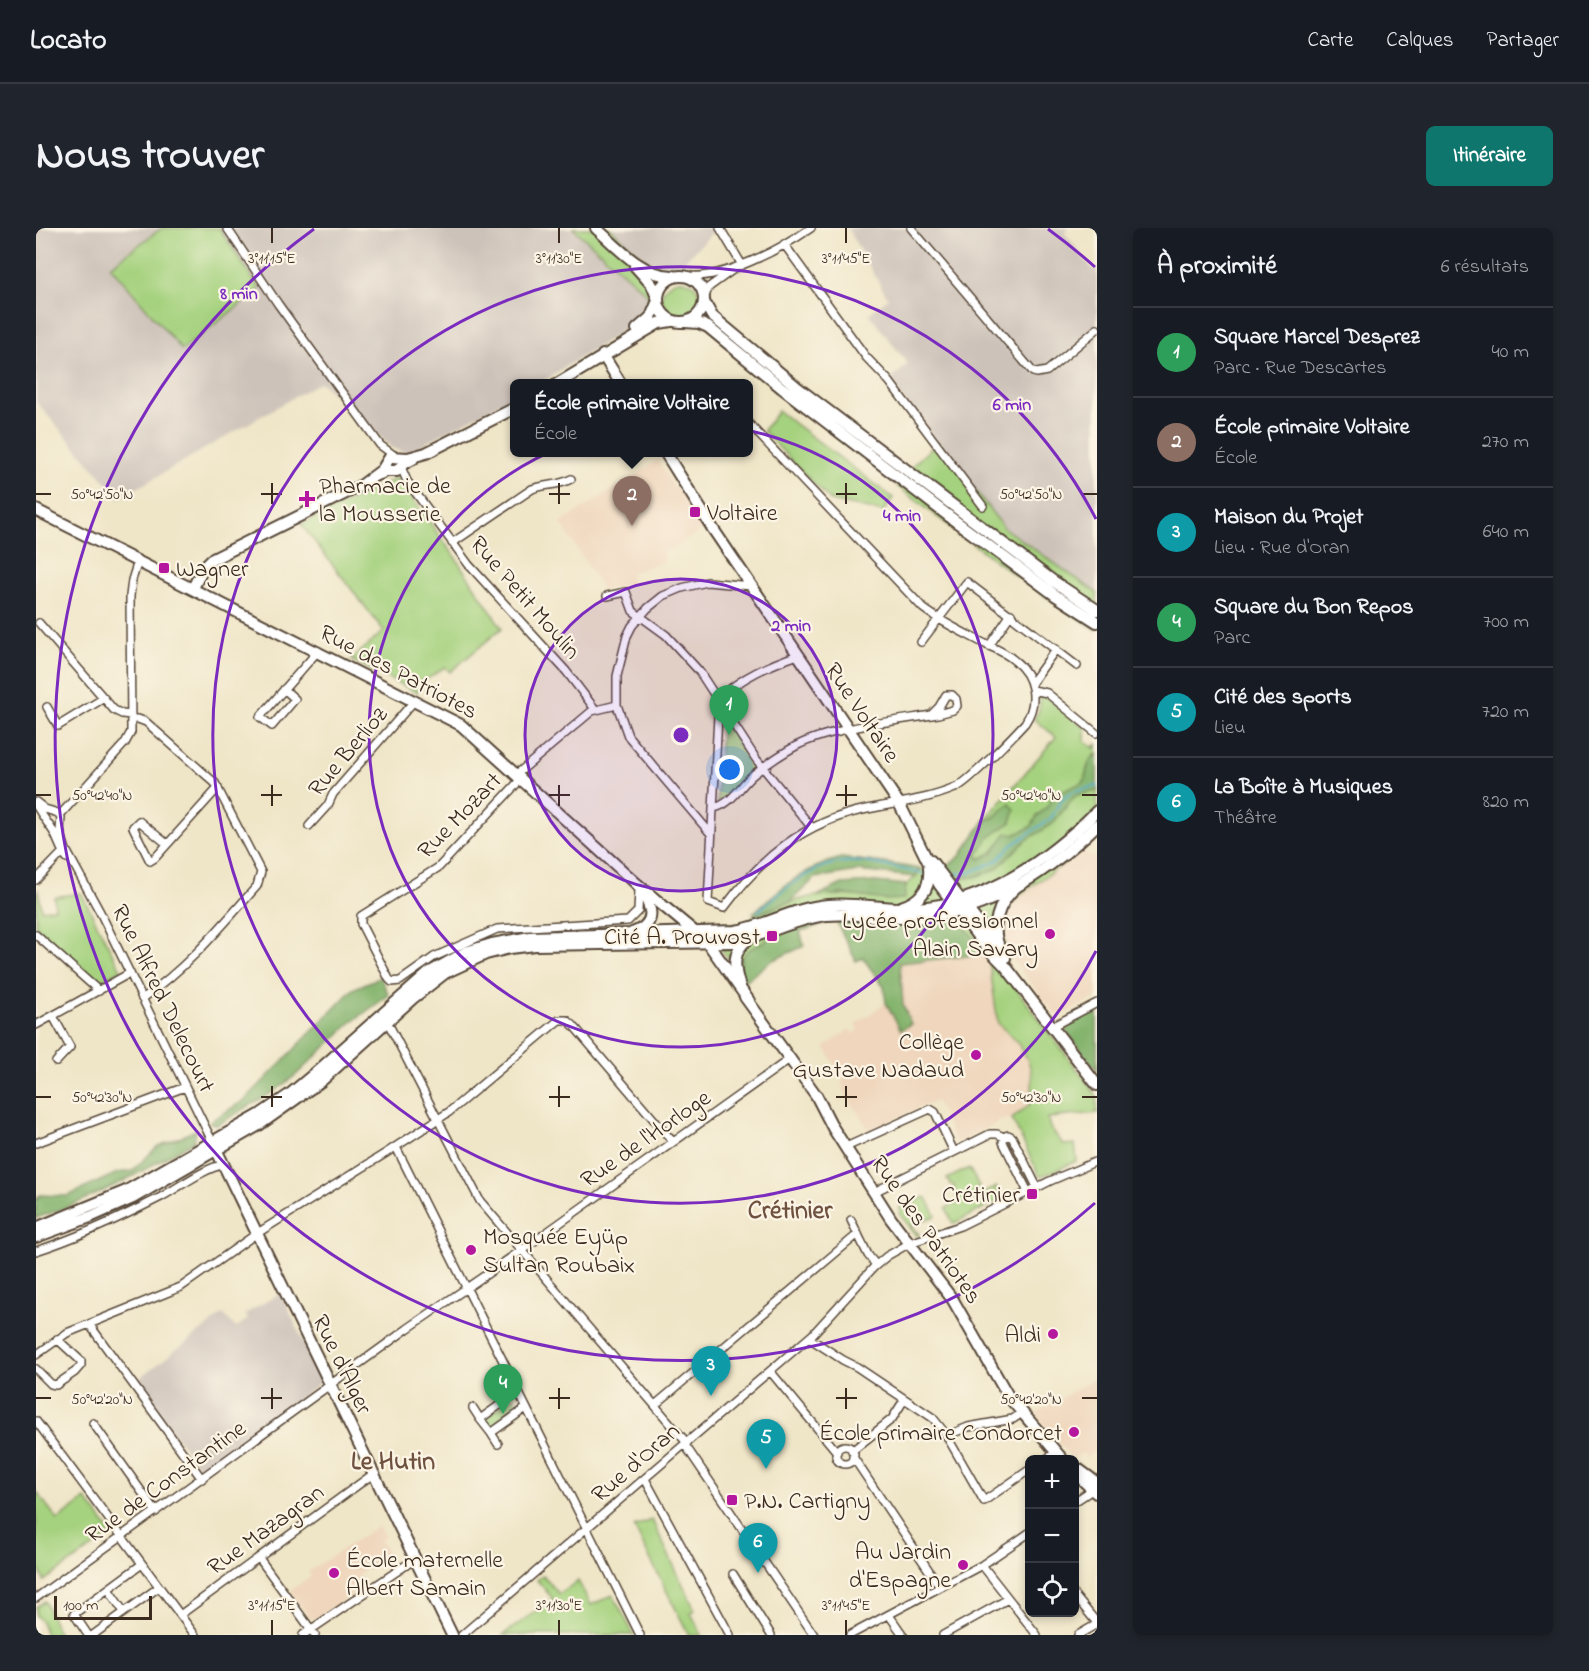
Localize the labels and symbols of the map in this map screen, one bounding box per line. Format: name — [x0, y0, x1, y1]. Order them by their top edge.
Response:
text: 3°11'15"E — [248, 248, 296, 270]
text: 3°11'30"E — [536, 248, 582, 270]
text: 3°11'45"E — [822, 248, 870, 270]
text: 8 min — [219, 282, 258, 308]
text: 6 min — [993, 393, 1031, 419]
place label: Pharmacie de la Mousserie — [319, 470, 451, 533]
pin: 2 — [612, 476, 652, 526]
text: 50°42'50"N — [71, 484, 134, 506]
text: 50°42'50"N — [1000, 484, 1063, 506]
marker: Pharmacie de la Mousserie — [300, 492, 314, 506]
place label: Voltaire — [706, 497, 778, 532]
text: 4 min — [883, 504, 921, 530]
marker: Voltaire — [688, 505, 702, 519]
street label: Rue Petit Moulin — [460, 529, 588, 668]
place label: Wagner — [176, 553, 249, 588]
marker: Wagner — [157, 561, 171, 575]
text: 2 min — [770, 614, 811, 640]
street label: Rue des Patriotes — [312, 617, 483, 730]
street label: Rue Voltaire — [814, 656, 908, 771]
pin: 1 — [710, 686, 748, 735]
street label: Rue Berlioz — [301, 699, 398, 806]
centre of rings — [671, 725, 691, 745]
your location — [715, 755, 744, 784]
street label: Rue Mozart — [410, 765, 511, 868]
text: 50°42'40"N — [72, 785, 132, 807]
text: 50°42'40"N — [1001, 785, 1061, 807]
street label: Rue Alfred Delecourt — [101, 899, 223, 1099]
place label: Lycée professionnel Alain Savary — [842, 905, 1038, 969]
place label: Cité A. Prouvost — [604, 921, 760, 956]
marker: Lycée professionnel Alain Savary — [1043, 927, 1057, 941]
marker: Cité A. Prouvost — [765, 929, 779, 943]
place label: Collège Gustave Nadaud — [793, 1026, 965, 1089]
marker: Collège Gustave Nadaud — [969, 1048, 983, 1062]
street label: Rue de l'Horloge — [574, 1082, 719, 1198]
text: 50°42'30"N — [72, 1087, 132, 1109]
text: 50°42'30"N — [1001, 1087, 1061, 1109]
street label: Rue des Patriotes — [860, 1149, 989, 1312]
place label: Crétinier — [942, 1179, 1021, 1214]
marker: Crétinier — [1025, 1187, 1039, 1201]
district label: Crétinier — [748, 1193, 833, 1231]
place label: Mosquée Eyüp Sultan Roubaix — [483, 1221, 635, 1284]
marker: Mosquée Eyüp Sultan Roubaix — [464, 1243, 478, 1257]
street label: Rue d'Alger — [301, 1309, 380, 1422]
place label: Aldi — [1004, 1319, 1041, 1354]
marker: Aldi — [1046, 1327, 1060, 1341]
pin: 3 — [692, 1346, 730, 1396]
pin: 4 — [484, 1364, 522, 1414]
text: 50°42'20"N — [71, 1389, 133, 1411]
text: 50°42'20"N — [1000, 1389, 1062, 1411]
street label: Rue de Constantine — [79, 1412, 254, 1553]
street label: Rue d'Oran — [585, 1415, 689, 1512]
place label: École primaire Condorcet — [819, 1417, 1062, 1452]
pin: 5 — [746, 1420, 786, 1469]
marker: École primaire Condorcet — [1067, 1425, 1081, 1439]
district label: Le Hutin — [351, 1444, 435, 1482]
street label: Rue Mazagran — [201, 1477, 332, 1586]
place label: P.N. Cartigny — [744, 1485, 870, 1521]
marker: P.N. Cartigny — [725, 1493, 739, 1507]
pin: 6 — [738, 1524, 778, 1573]
place label: Au Jardin d'Espagne — [849, 1536, 951, 1599]
place label: École maternelle Albert Samain — [346, 1544, 503, 1607]
marker: Au Jardin d'Espagne — [956, 1558, 970, 1572]
marker: École maternelle Albert Samain — [327, 1566, 341, 1580]
scale bar — [54, 1593, 152, 1620]
text: 3°11'15"E — [248, 1595, 296, 1617]
text: 3°11'30"E — [536, 1595, 582, 1617]
text: 3°11'45"E — [822, 1595, 870, 1617]

